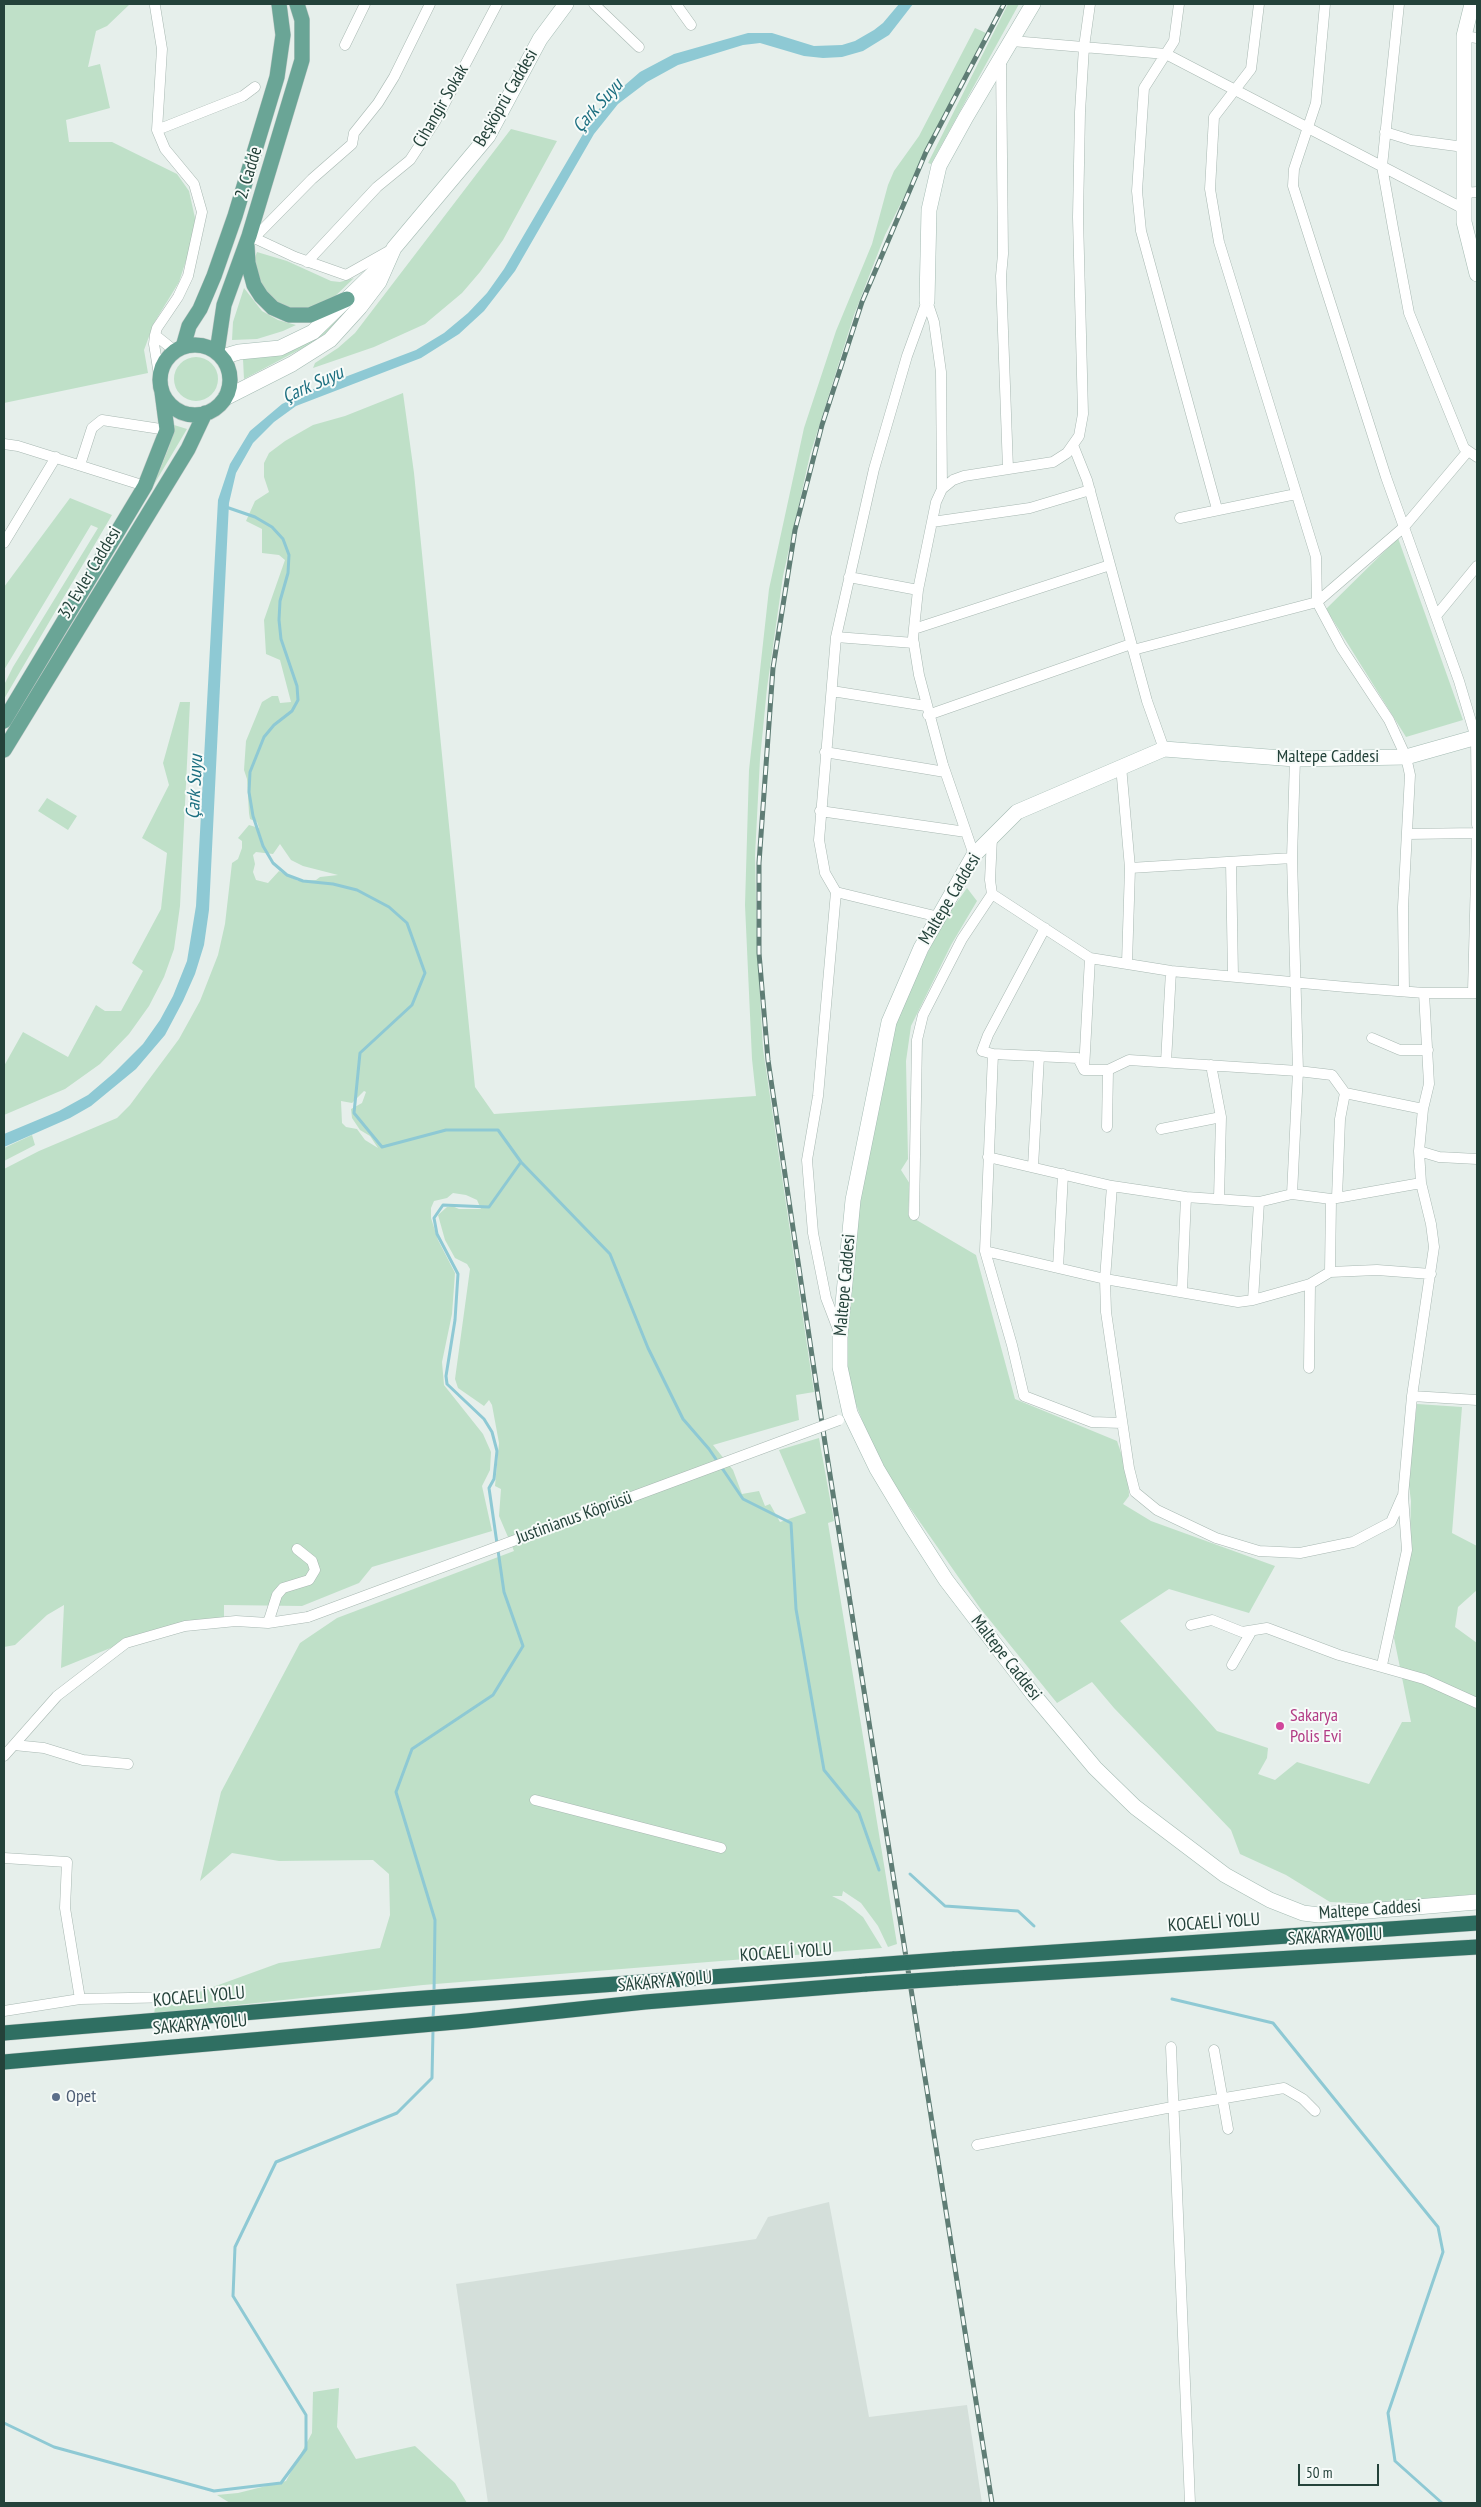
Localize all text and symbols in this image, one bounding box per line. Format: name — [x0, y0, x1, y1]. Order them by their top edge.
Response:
street label: Beşköprü Caddesi — [469, 45, 543, 151]
street label: Cihangir Sokak — [409, 61, 473, 151]
water label: Çark Suyu — [568, 74, 628, 138]
street label: 2. Cadde — [231, 144, 267, 202]
water label: Çark Suyu — [279, 361, 347, 409]
street label: 32 Evler Caddesi — [54, 523, 126, 623]
street label: Maltepe Caddesi — [1277, 746, 1379, 768]
water label: Çark Suyu — [182, 754, 208, 820]
street label: Maltepe Caddesi — [914, 850, 986, 948]
street label: Maltepe Caddesi — [830, 1233, 860, 1337]
street label: Justinianus Köprüsü — [513, 1487, 635, 1549]
street label: Maltepe Caddesi — [966, 1611, 1046, 1705]
place label: Sakarya Polis Evi — [1290, 1705, 1342, 1748]
marker: Sakarya Polis Evi — [1274, 1720, 1286, 1732]
street label: Maltepe Caddesi — [1318, 1896, 1422, 1924]
street label: KOCAELİ YOLU — [1167, 1909, 1261, 1937]
street label: SAKARYA YOLU — [1287, 1924, 1383, 1950]
street label: KOCAELİ YOLU — [739, 1939, 833, 1967]
street label: SAKARYA YOLU — [617, 1967, 713, 1997]
street label: KOCAELİ YOLU — [152, 1982, 246, 2012]
street label: SAKARYA YOLU — [152, 2010, 248, 2040]
place label: Opet — [66, 2086, 96, 2108]
marker: Opet — [50, 2091, 62, 2103]
scale bar — [1301, 2454, 1382, 2486]
text: 50 m — [1306, 2463, 1332, 2482]

